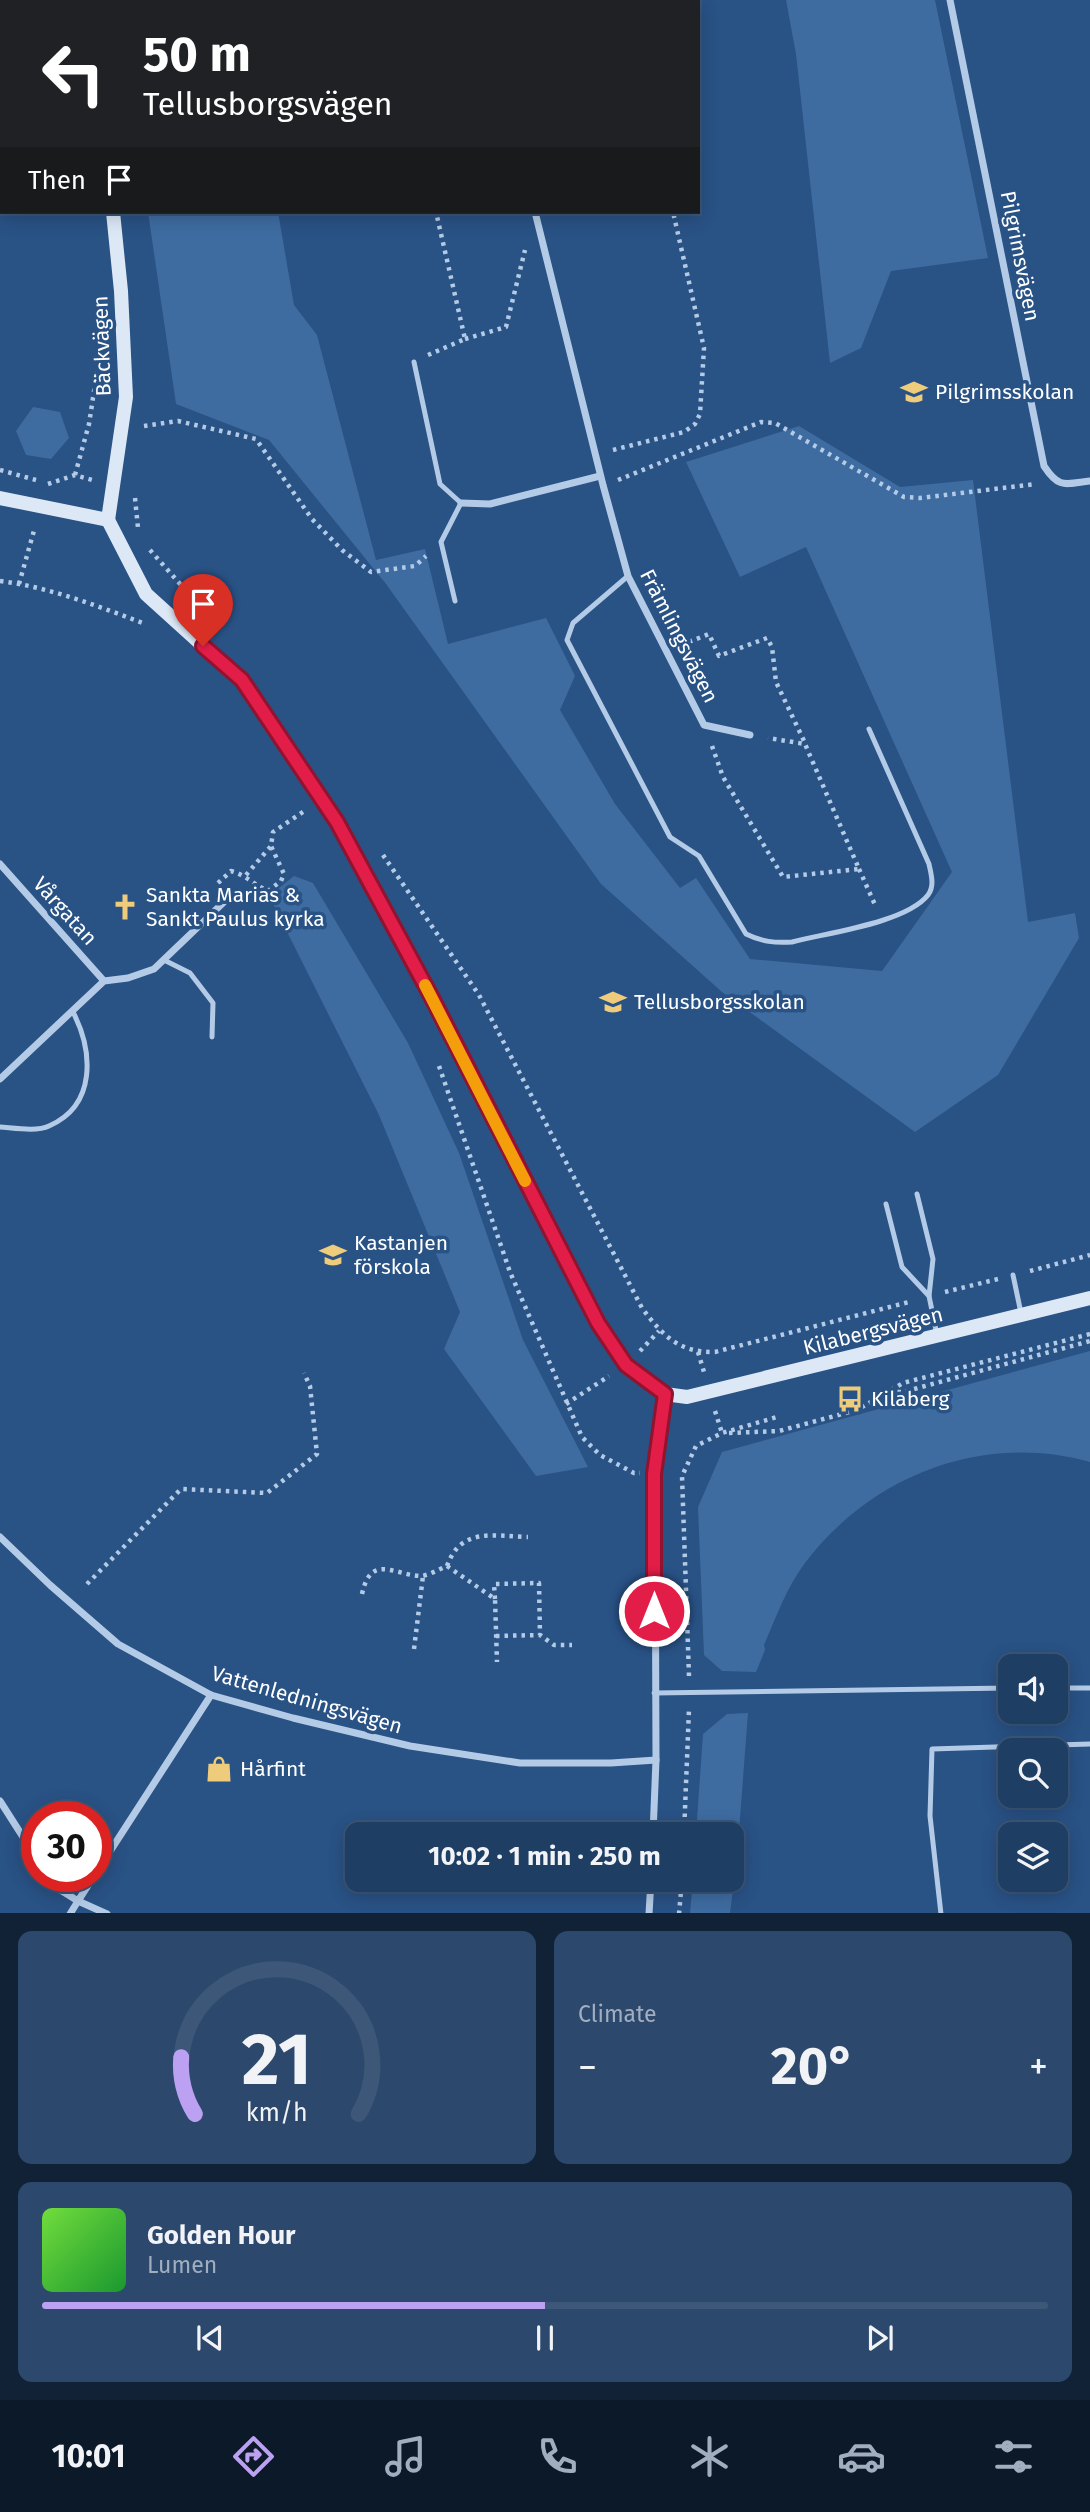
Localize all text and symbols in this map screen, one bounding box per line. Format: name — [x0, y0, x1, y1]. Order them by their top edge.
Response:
text: 50 m — [143, 25, 251, 84]
icon: left — [28, 28, 119, 119]
text: Tellusborgsvägen — [143, 85, 393, 123]
icon: arrive — [100, 161, 138, 199]
text: Then — [28, 165, 86, 196]
street label: Pilgrimsvägen — [995, 189, 1045, 323]
street label: Bäckvägen — [87, 295, 117, 397]
school or university icon: Pilgrimsskolan — [899, 377, 929, 407]
place label: Pilgrimsskolan — [935, 379, 1074, 405]
street label: Främlingsvägen — [634, 565, 724, 707]
pin — [173, 574, 233, 646]
icon: arrive — [184, 585, 222, 623]
street label: Vårgatan — [28, 871, 102, 951]
place label: Sankta Marias & Sankt Paulus kyrka — [146, 882, 325, 932]
church icon: Sankta Marias & Sankt Paulus kyrka — [110, 892, 140, 922]
school or university icon: Tellusborgsskolan — [598, 987, 628, 1017]
place label: Tellusborgsskolan — [634, 989, 805, 1015]
place label: Kastanjen förskola — [354, 1230, 448, 1280]
school or university icon: Kastanjen förskola — [318, 1240, 348, 1270]
street label: Kilabergsvägen — [800, 1301, 946, 1361]
bus stop icon: Kilaberg — [835, 1384, 865, 1414]
place label: Kilaberg — [871, 1386, 949, 1412]
position arrow — [617, 1574, 691, 1648]
map controls — [998, 1654, 1068, 1892]
button: sound — [998, 1654, 1068, 1724]
street label: Vattenledningsvägen — [209, 1660, 405, 1740]
button: search — [998, 1738, 1068, 1808]
shop icon: Hårfint — [204, 1754, 234, 1784]
place label: Hårfint — [240, 1756, 306, 1782]
speed limit sign: 30 — [21, 1801, 112, 1892]
button: layers — [998, 1822, 1068, 1892]
text: 10:02 · 1 min · 250 m — [428, 1841, 661, 1872]
text: Climate — [578, 2000, 657, 2028]
text: 21 — [242, 2016, 312, 2103]
text: 20° — [771, 2035, 855, 2098]
text: − — [578, 2044, 597, 2090]
text: + — [1029, 2044, 1048, 2090]
text: km/h — [246, 2097, 308, 2127]
text: Golden Hour — [147, 2220, 295, 2251]
text: Lumen — [147, 2251, 217, 2279]
icon: previous — [191, 2319, 229, 2357]
icon: pause — [526, 2319, 564, 2357]
icon: next — [861, 2319, 899, 2357]
icon: directions — [229, 2432, 278, 2481]
icon: music — [381, 2432, 430, 2481]
icon: phone — [533, 2432, 582, 2481]
icon: climate — [685, 2432, 734, 2481]
icon: car — [837, 2432, 886, 2481]
icon: filters — [989, 2432, 1038, 2481]
text: 10:01 — [52, 2437, 126, 2475]

